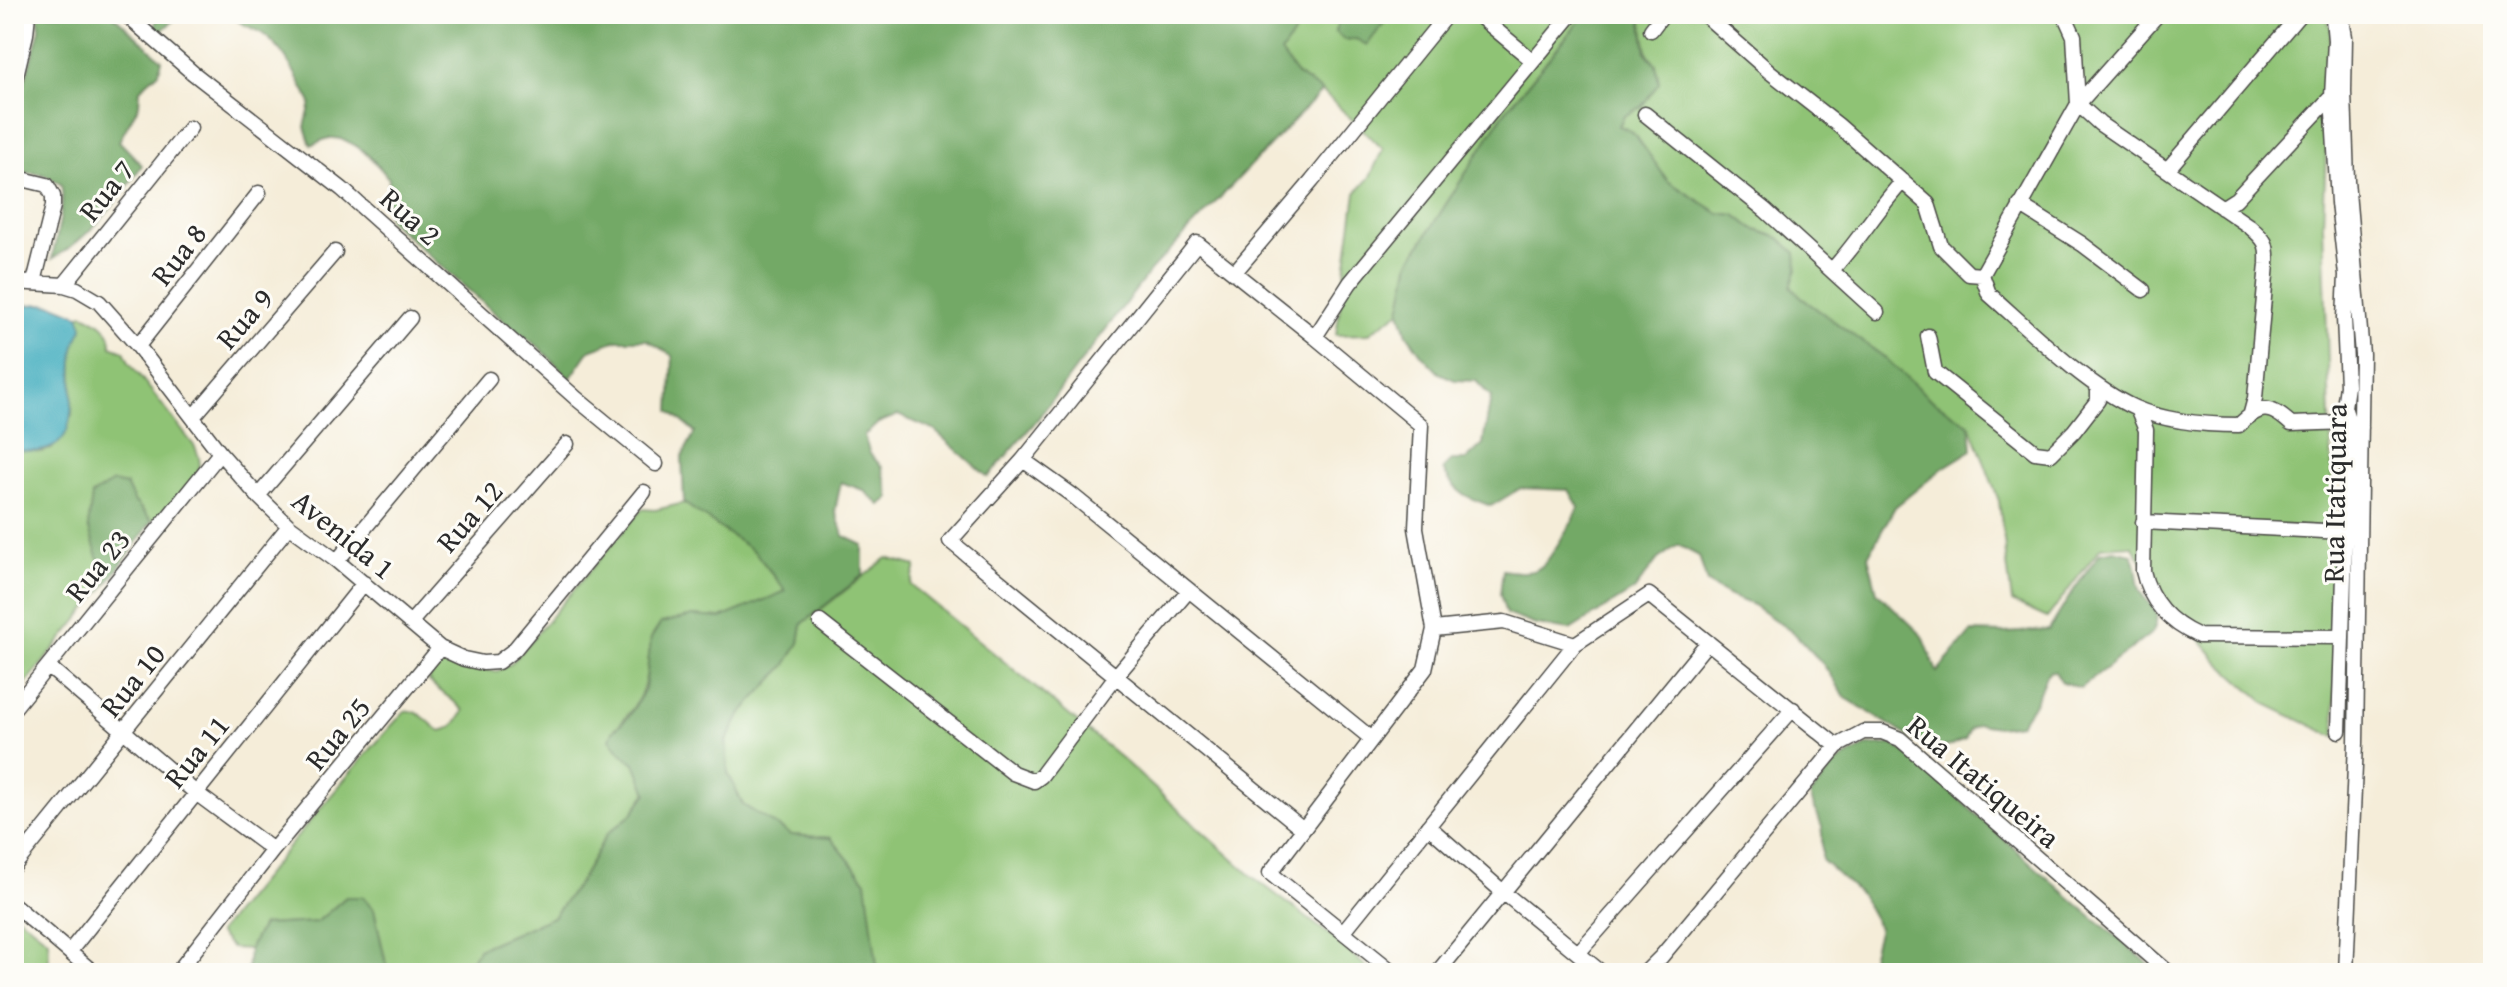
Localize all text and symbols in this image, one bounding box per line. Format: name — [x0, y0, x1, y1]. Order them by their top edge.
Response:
street label: Rua 7 — [67, 149, 145, 231]
street label: Rua 2 — [371, 177, 451, 255]
street label: Rua 8 — [140, 213, 216, 295]
street label: Rua 9 — [205, 278, 283, 358]
street label: Rua Itatiquara — [2310, 403, 2358, 583]
street label: Rua 12 — [425, 470, 513, 562]
street label: Avenida 1 — [283, 479, 405, 589]
street label: Rua 23 — [54, 519, 140, 611]
street label: Rua 10 — [89, 634, 175, 726]
street label: Rua 25 — [294, 687, 380, 779]
street label: Rua Itatiqueira — [1898, 704, 2070, 858]
street label: Rua 11 — [153, 705, 239, 797]

